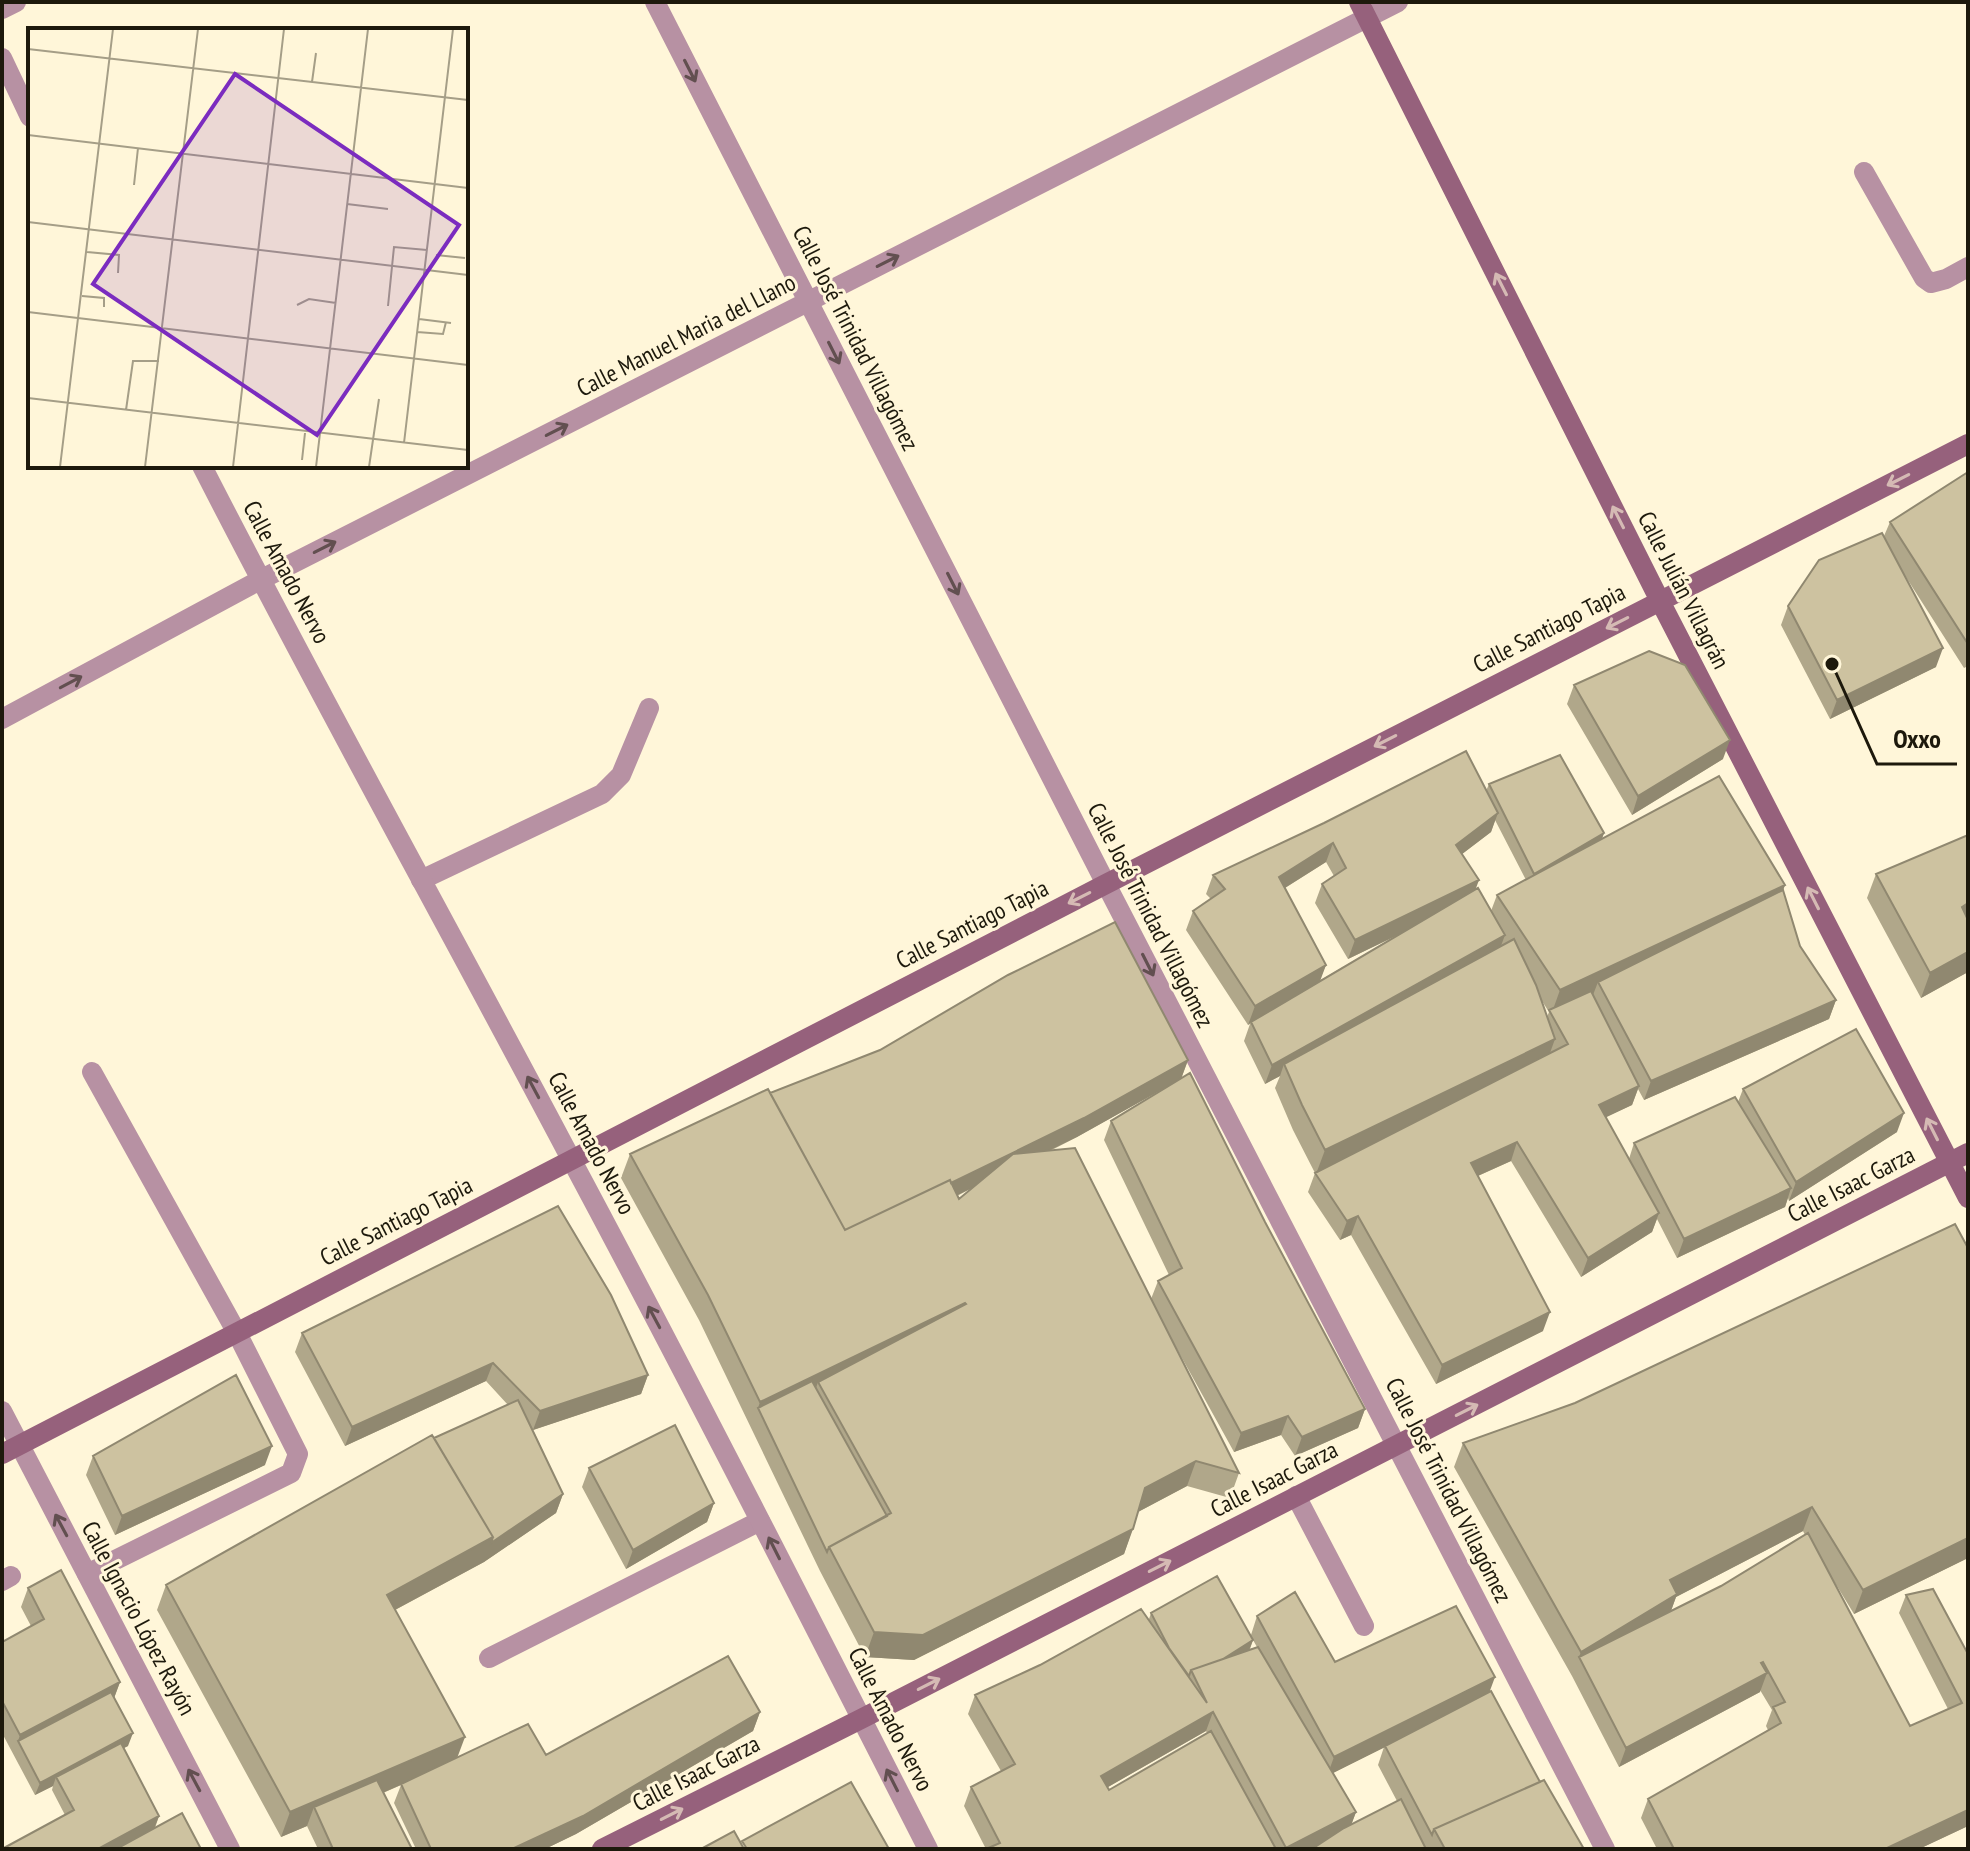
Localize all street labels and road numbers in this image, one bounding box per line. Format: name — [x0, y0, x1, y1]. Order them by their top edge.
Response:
street label: Calle José Trinidad Villagómez — [786, 220, 926, 456]
street label: Calle Manuel Maria del Llano — [571, 266, 801, 404]
street label: Calle Amado Nervo — [236, 495, 338, 649]
street label: Calle Julián Villagrán — [1631, 506, 1737, 674]
street label: Calle Santiago Tapia — [1468, 576, 1630, 680]
street label: Calle José Trinidad Villagómez — [1081, 797, 1221, 1033]
street label: Calle Santiago Tapia — [891, 872, 1053, 976]
street label: Calle Amado Nervo — [541, 1066, 643, 1220]
street label: Calle Isaac Garza — [1782, 1139, 1920, 1229]
street label: Calle Santiago Tapia — [315, 1169, 477, 1273]
street label: Calle José Trinidad Villagómez — [1379, 1372, 1519, 1608]
street label: Calle Isaac Garza — [1205, 1434, 1343, 1524]
street label: Calle Ignacio López Rayón — [75, 1516, 203, 1720]
street label: Calle Amado Nervo — [841, 1642, 941, 1796]
street label: Calle Isaac Garza — [627, 1728, 765, 1818]

